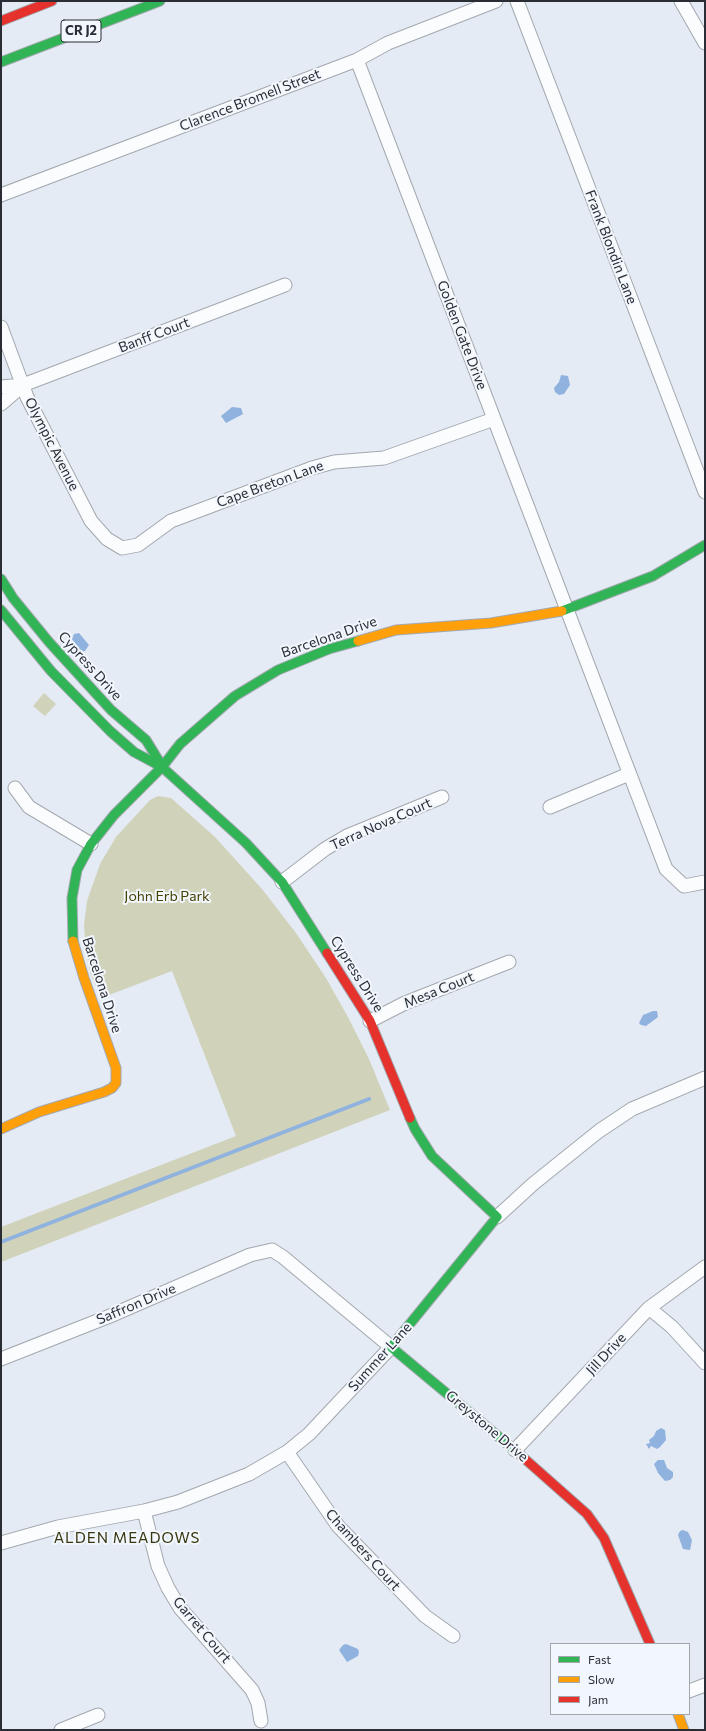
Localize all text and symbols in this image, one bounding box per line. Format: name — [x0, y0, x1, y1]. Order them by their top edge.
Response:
road number: CR J2 — [61, 20, 101, 42]
street label: Clarence Bromell Street — [177, 65, 323, 135]
street label: Frank Blondin Lane — [581, 188, 641, 306]
street label: Golden Gate Drive — [433, 278, 491, 392]
street label: Banff Court — [116, 314, 192, 356]
street label: Olympic Avenue — [21, 394, 83, 494]
street label: Cape Breton Lane — [214, 457, 326, 511]
street label: Barcelona Drive — [279, 613, 379, 661]
street label: Cypress Drive — [55, 628, 125, 704]
street label: Terra Nova Court — [328, 794, 434, 854]
park label: John Erb Park — [124, 888, 210, 904]
street label: Cypress Drive — [327, 933, 387, 1015]
street label: Barcelona Drive — [79, 935, 125, 1035]
street label: Mesa Court — [401, 968, 477, 1012]
street label: Saffron Drive — [94, 1280, 178, 1328]
street label: Summer Lane — [345, 1319, 415, 1395]
street label: Jill Drive — [582, 1330, 630, 1378]
street label: Greystone Drive — [442, 1387, 532, 1465]
street label: Chambers Court — [322, 1506, 404, 1594]
district label: ALDEN MEADOWS — [54, 1529, 200, 1547]
street label: Garret Court — [169, 1593, 235, 1667]
legend — [550, 1643, 690, 1715]
text: Fast — [588, 1652, 611, 1666]
text: Slow — [588, 1672, 615, 1686]
text: Jam — [588, 1692, 608, 1706]

